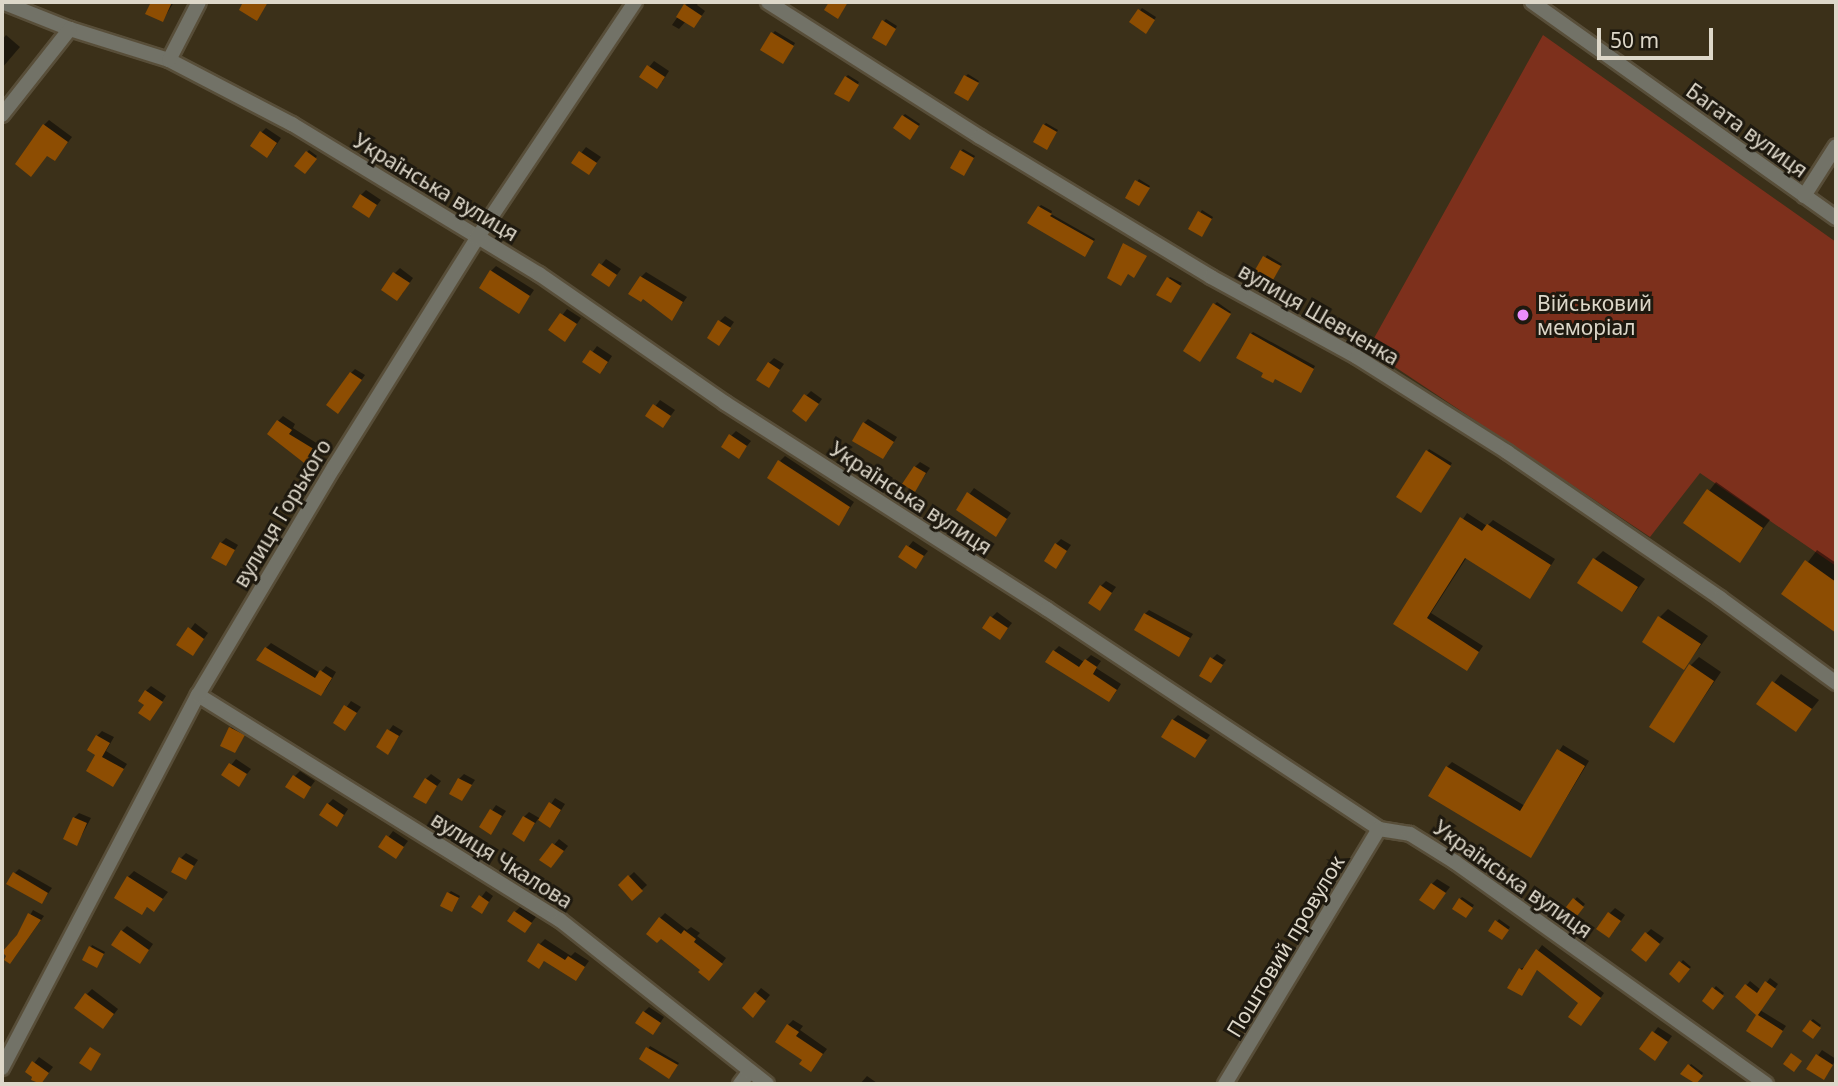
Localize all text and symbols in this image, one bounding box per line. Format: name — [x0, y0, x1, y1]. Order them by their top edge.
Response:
scale bar — [1600, 14, 1716, 58]
text: 50 m — [1610, 26, 1659, 54]
street label: Багата вулиця — [1681, 78, 1813, 182]
street label: Українська вулиця — [349, 128, 523, 246]
street label: вулиця Шевченка — [1234, 258, 1404, 370]
place label: Військовий меморіал — [1537, 290, 1652, 340]
marker: Військовий меморіал — [1515, 307, 1531, 323]
street label: вулиця Горького — [228, 434, 336, 592]
street label: Українська вулиця — [825, 436, 997, 560]
street label: вулиця Чкалова — [427, 806, 577, 914]
street label: Українська вулиця — [1429, 815, 1597, 943]
street label: Поштовий провулок — [1221, 851, 1349, 1041]

